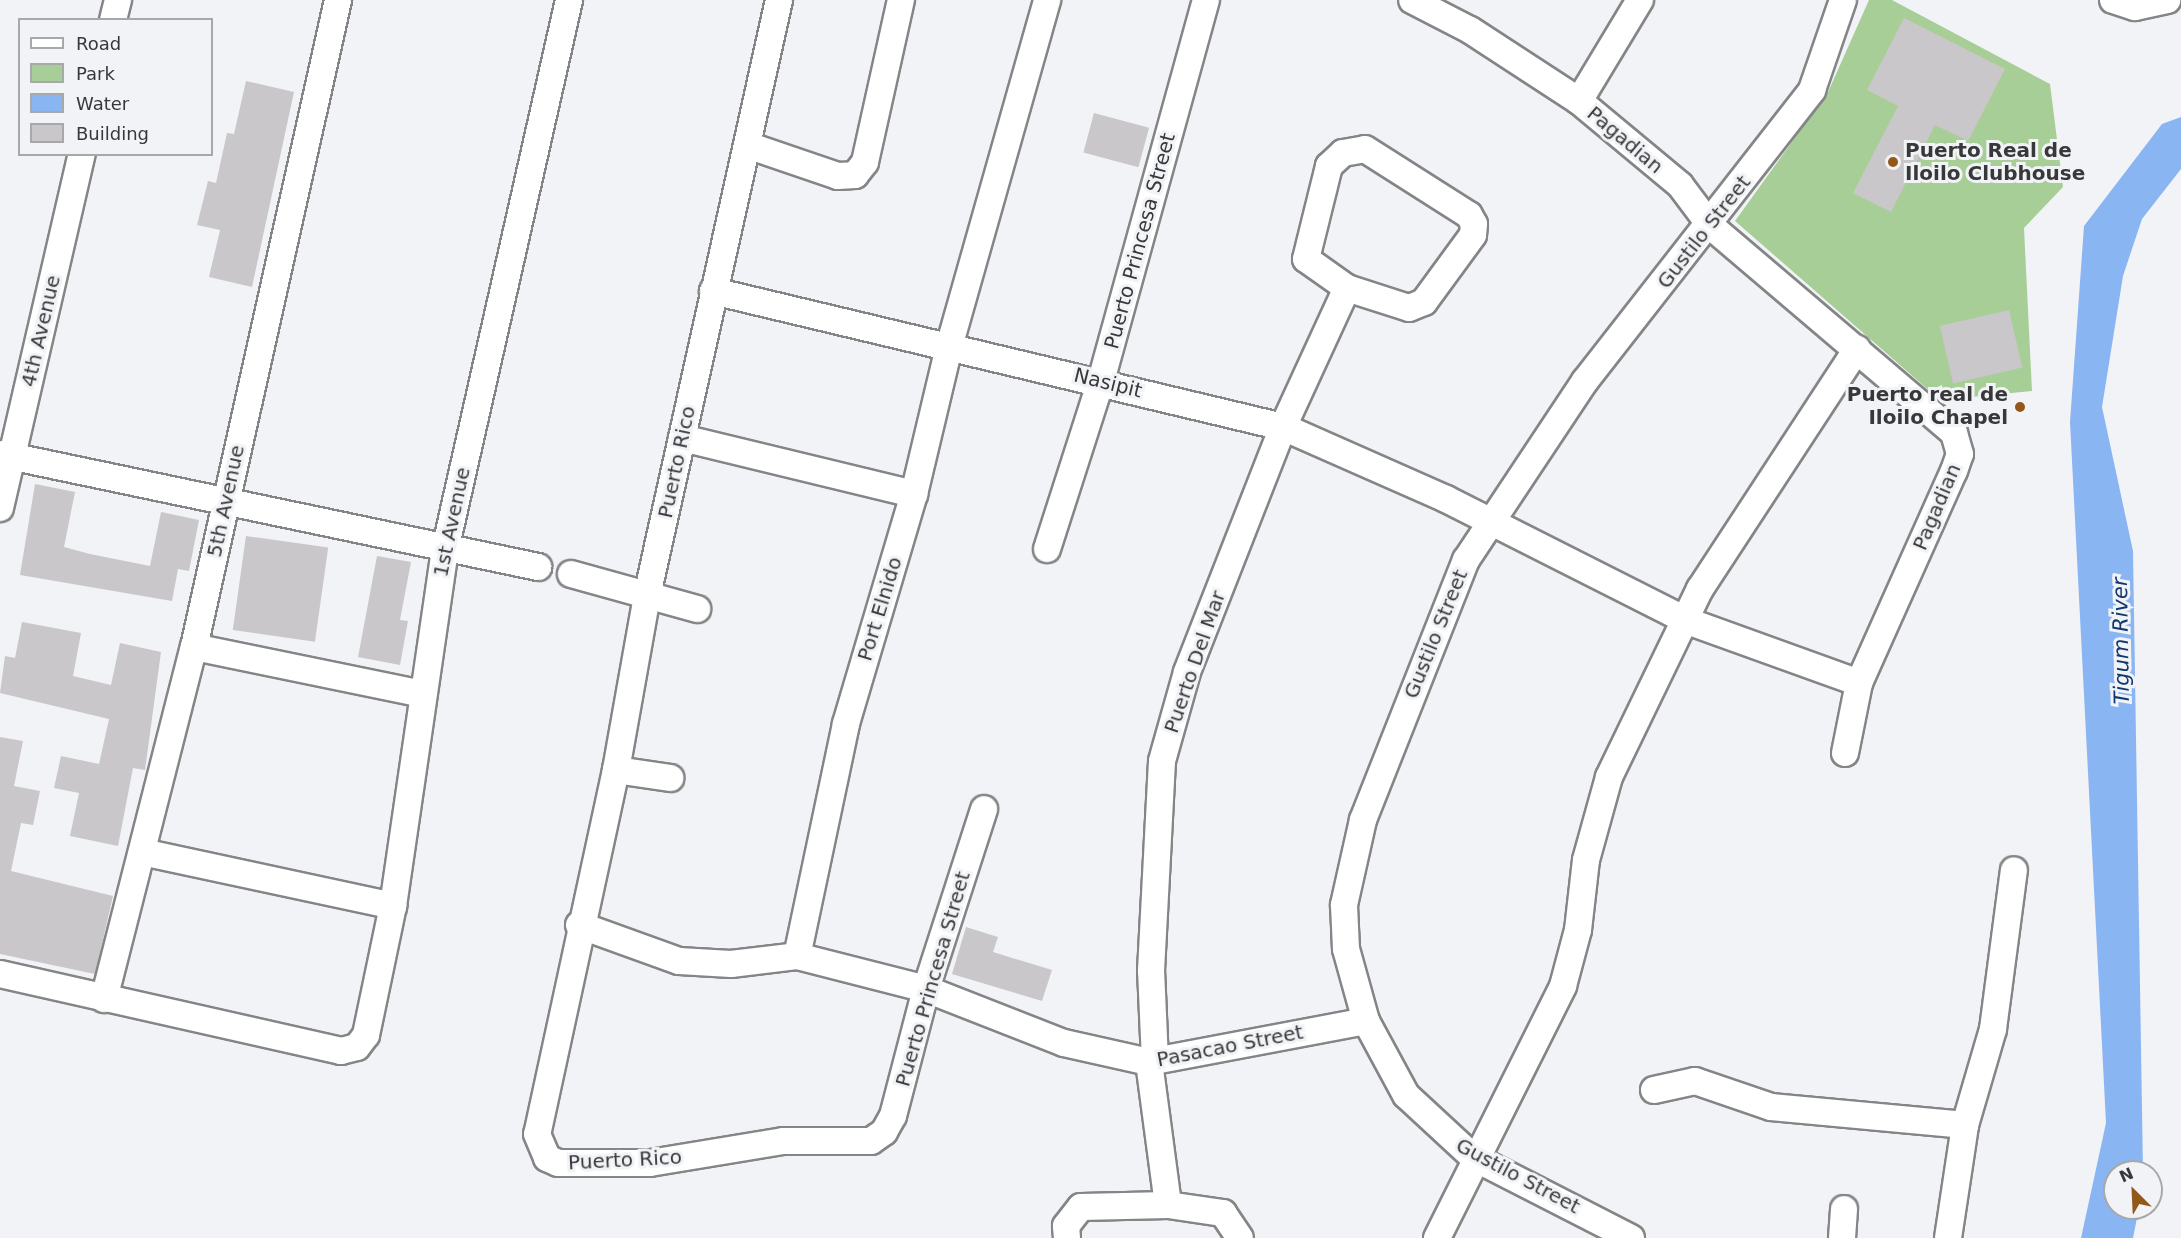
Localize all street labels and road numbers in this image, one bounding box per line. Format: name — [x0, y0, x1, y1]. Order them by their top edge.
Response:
street label: Pagadian — [1582, 101, 1668, 179]
street label: Puerto Princesa Street — [1100, 130, 1180, 352]
street label: Gustilo Street — [1652, 171, 1756, 293]
street label: 4th Avenue — [16, 273, 66, 389]
street label: Nasipit — [1071, 363, 1145, 403]
street label: Puerto Rico — [653, 404, 701, 520]
street label: 5th Avenue — [202, 443, 250, 559]
street label: Pagadian — [1908, 460, 1966, 554]
street label: 1st Avenue — [429, 465, 475, 579]
street label: Port Elnido — [853, 554, 907, 664]
street label: Gustilo Street — [1399, 566, 1473, 702]
street label: Puerto Del Mar — [1159, 588, 1231, 736]
street label: Puerto Princesa Street — [891, 869, 975, 1089]
street label: Pasacao Street — [1155, 1020, 1305, 1072]
street label: Gustilo Street — [1452, 1133, 1584, 1219]
street label: Puerto Rico — [567, 1145, 683, 1175]

